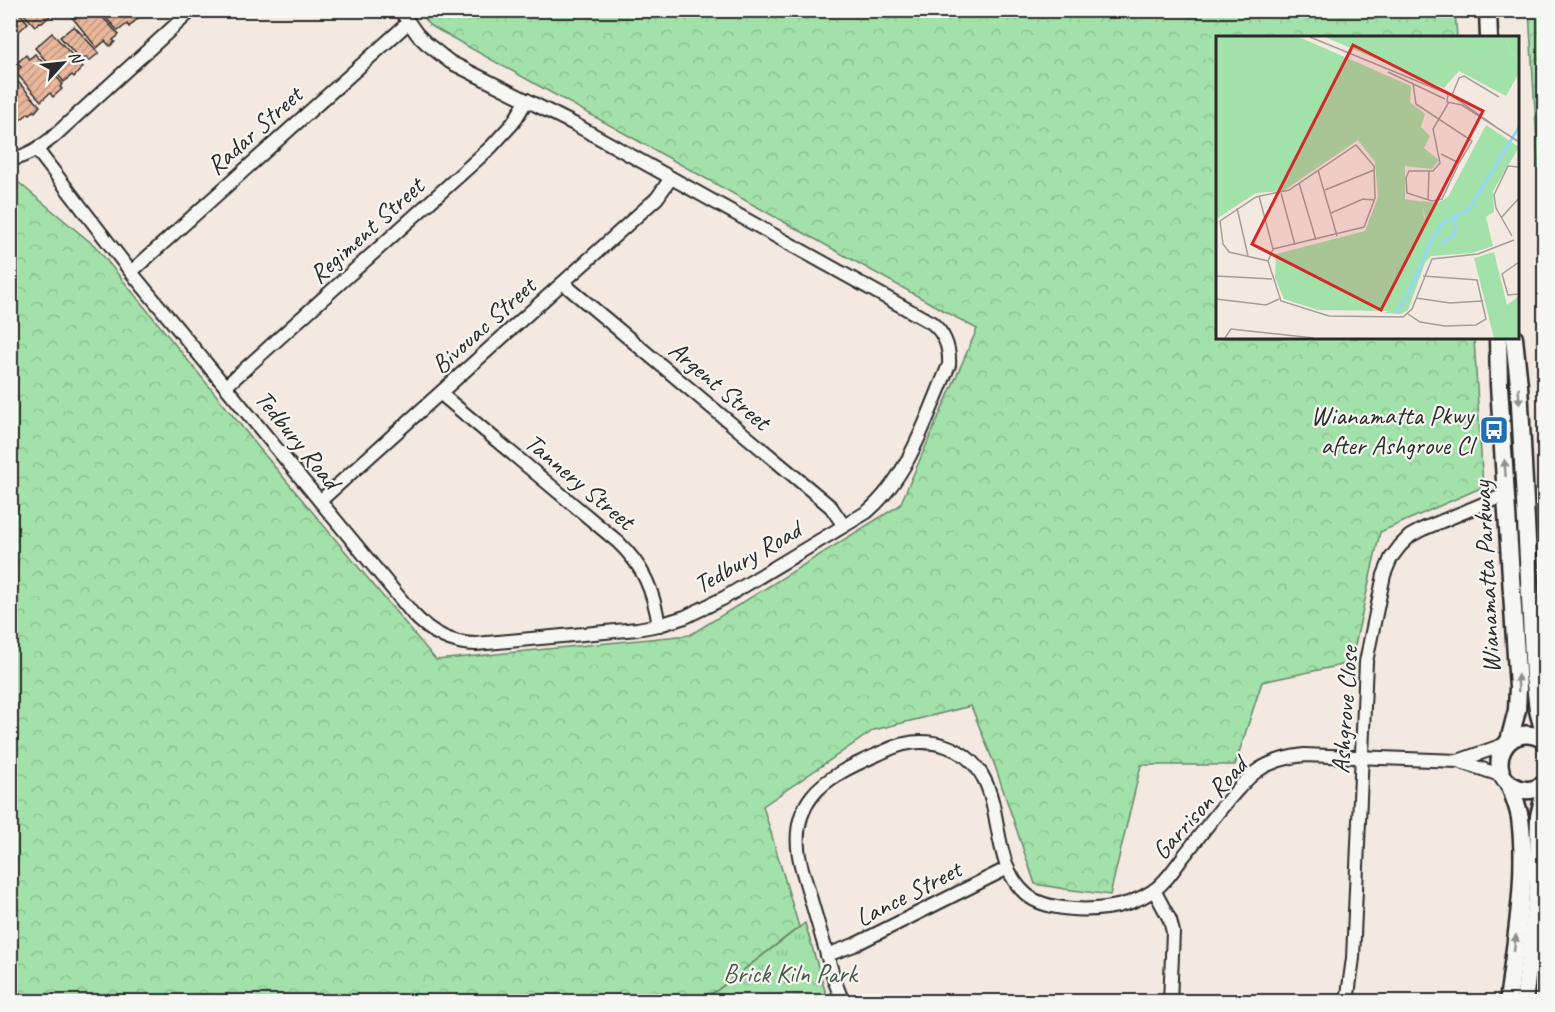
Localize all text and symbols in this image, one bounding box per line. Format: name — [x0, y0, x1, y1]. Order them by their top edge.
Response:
north arrow — [33, 33, 93, 93]
inset map — [1216, 36, 1519, 339]
text: N — [64, 48, 88, 68]
street label: Radar Street — [200, 77, 311, 182]
street label: Regiment Street — [302, 169, 432, 291]
street label: Bivouac Street — [424, 268, 544, 381]
street label: Argent Street — [662, 333, 779, 439]
street label: Tedbury Road — [248, 383, 350, 499]
one-way arrow — [1515, 386, 1524, 405]
place label: Wianamatta Pkwy after Ashgrove Cl — [1311, 399, 1478, 462]
bus stop icon: Wianamatta Pkwy after Ashgrove Cl — [1478, 414, 1510, 446]
street label: Tannery Street — [518, 426, 643, 538]
one-way arrow — [1501, 458, 1510, 477]
street label: Wianamatta Parkway — [1465, 478, 1508, 674]
street label: Tedbury Road — [688, 512, 810, 601]
street label: Ashgrove Close — [1324, 643, 1366, 775]
one-way arrow — [1513, 674, 1522, 693]
street label: Garrison Road — [1145, 747, 1257, 867]
street label: Lance Street — [850, 852, 969, 934]
one-way arrow — [1510, 934, 1519, 953]
park label: Brick Kiln Park — [723, 957, 859, 990]

